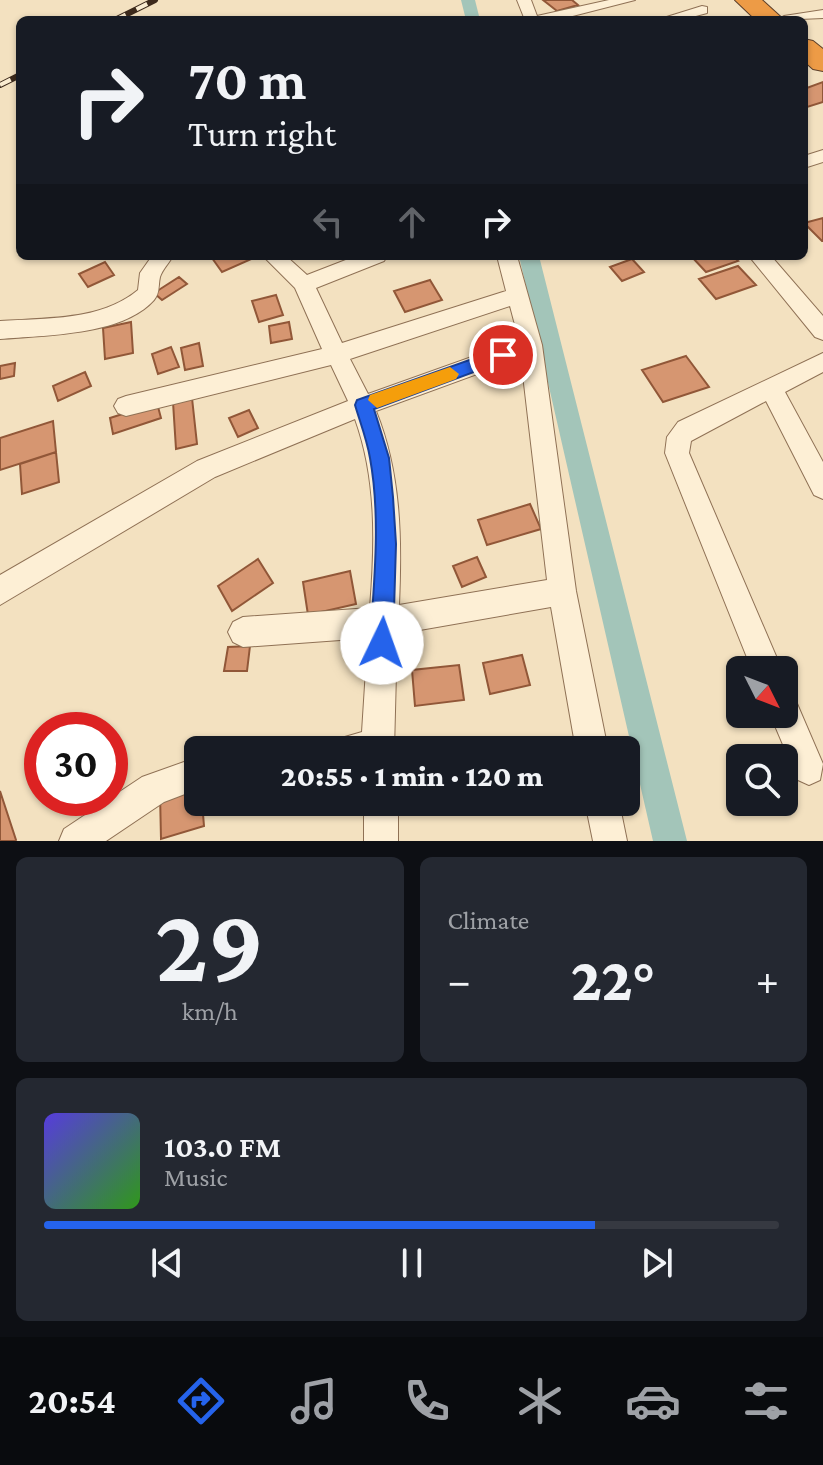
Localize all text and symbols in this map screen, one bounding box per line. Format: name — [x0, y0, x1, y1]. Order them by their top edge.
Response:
icon: right — [56, 48, 160, 152]
text: 70 m — [188, 49, 307, 111]
text: Turn right — [188, 114, 336, 154]
icon: left — [306, 200, 350, 244]
icon: ahead — [390, 200, 434, 244]
icon: right — [474, 200, 518, 244]
pin — [469, 321, 537, 389]
icon: arrive — [481, 333, 525, 377]
position arrow — [340, 601, 424, 685]
north arrow — [726, 656, 798, 728]
map controls — [726, 656, 798, 816]
speed limit sign: 30 — [24, 712, 128, 816]
button: search — [726, 744, 798, 816]
text: 20:55 · 1 min · 120 m — [281, 759, 543, 792]
text: 29 — [155, 887, 264, 1002]
text: Climate — [448, 906, 529, 935]
text: 22° — [571, 946, 656, 1013]
text: − — [448, 956, 471, 1004]
text: + — [756, 956, 779, 1004]
text: km/h — [182, 997, 238, 1026]
text: 103.0 FM — [164, 1130, 281, 1163]
text: Music — [164, 1163, 227, 1192]
icon: previous — [145, 1241, 189, 1285]
icon: pause — [390, 1241, 434, 1285]
icon: next — [635, 1241, 679, 1285]
icon: directions — [173, 1373, 229, 1429]
icon: music — [286, 1373, 342, 1429]
icon: phone — [399, 1373, 455, 1429]
icon: climate — [512, 1373, 568, 1429]
icon: car — [625, 1373, 681, 1429]
icon: filters — [738, 1373, 794, 1429]
text: 20:54 — [29, 1381, 116, 1421]

